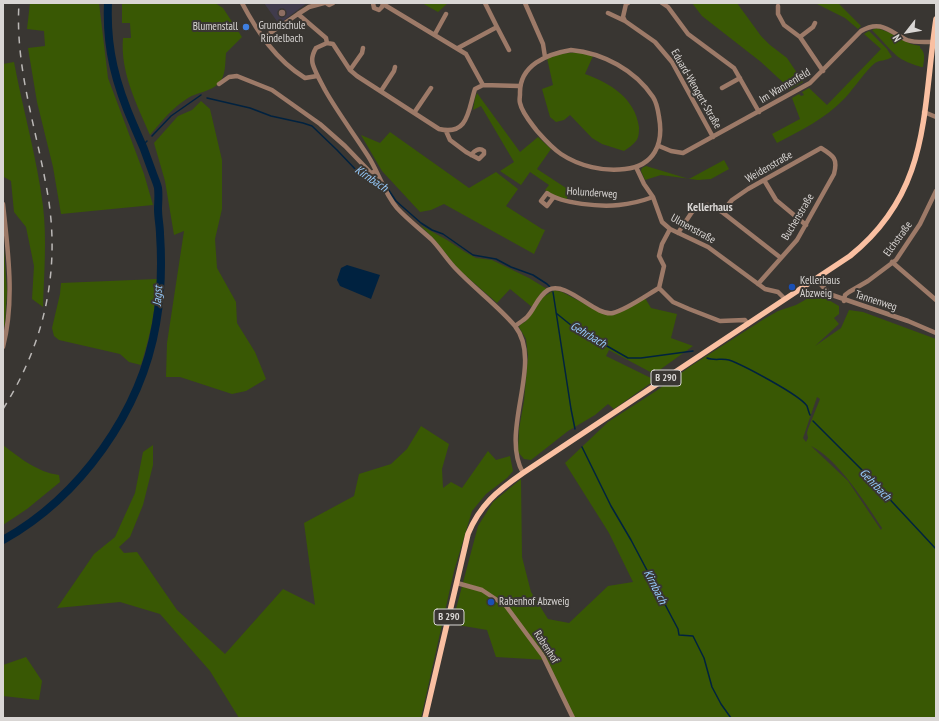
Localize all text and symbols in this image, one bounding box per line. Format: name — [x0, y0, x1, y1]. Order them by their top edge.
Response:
marker: Grundschule Rindelbach — [277, 8, 287, 18]
north arrow — [887, 12, 927, 52]
place label: Grundschule Rindelbach — [258, 19, 306, 45]
place label: Blumenstall — [193, 20, 238, 34]
marker: Blumenstall — [241, 22, 251, 32]
text: N — [889, 32, 904, 44]
street label: Eduard-Wengert-Straße — [668, 47, 724, 131]
street label: Im Wannenfeld — [757, 66, 813, 106]
street label: Weidenstraße — [743, 148, 795, 186]
water label: Kirnbach — [352, 163, 390, 195]
street label: Holunderweg — [566, 185, 618, 201]
street label: Buchenstraße — [779, 191, 817, 243]
district label: Kellerhaus — [687, 201, 733, 215]
street label: Ulmenstraße — [668, 211, 718, 247]
street label: Elchstraße — [881, 219, 915, 259]
place label: Kellerhaus Abzweig — [800, 274, 840, 300]
marker: Kellerhaus Abzweig — [787, 282, 797, 292]
water label: Jagst — [150, 285, 166, 307]
street label: Tannenweg — [854, 288, 898, 314]
water label: Gehrbach — [568, 319, 608, 351]
road number: B 290 — [651, 370, 681, 386]
water label: Gehrbach — [856, 466, 894, 504]
water label: Kirnbach — [640, 567, 670, 607]
place label: Rabenhof Abzweig — [499, 595, 569, 609]
marker: Rabenhof Abzweig — [486, 597, 496, 607]
road number: B 290 — [434, 609, 464, 625]
street label: Rabenhof — [531, 628, 561, 666]

